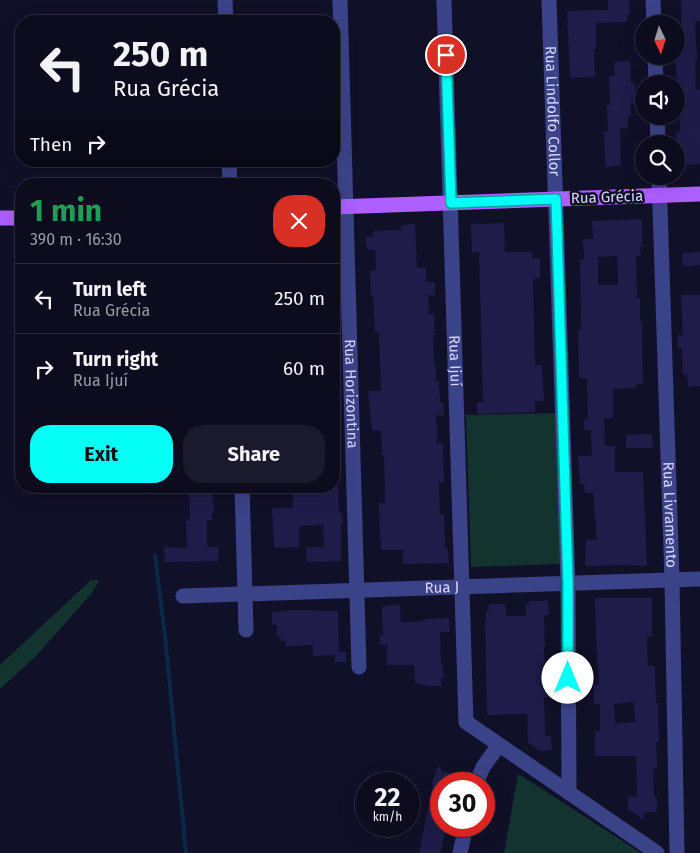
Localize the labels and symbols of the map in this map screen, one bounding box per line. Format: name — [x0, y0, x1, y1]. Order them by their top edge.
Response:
north arrow — [635, 15, 685, 65]
pin — [425, 34, 467, 76]
street label: Rua Lindolfo Collor — [541, 45, 564, 177]
street label: Rua Grécia — [570, 187, 644, 207]
street label: Rua Ijuí — [445, 335, 465, 387]
street label: Rua Horizontina — [341, 339, 362, 449]
street label: Rua Livramento — [659, 461, 681, 568]
street label: Rua J — [424, 578, 459, 597]
position arrow — [541, 651, 593, 703]
speed limit sign: 30 — [430, 772, 495, 837]

